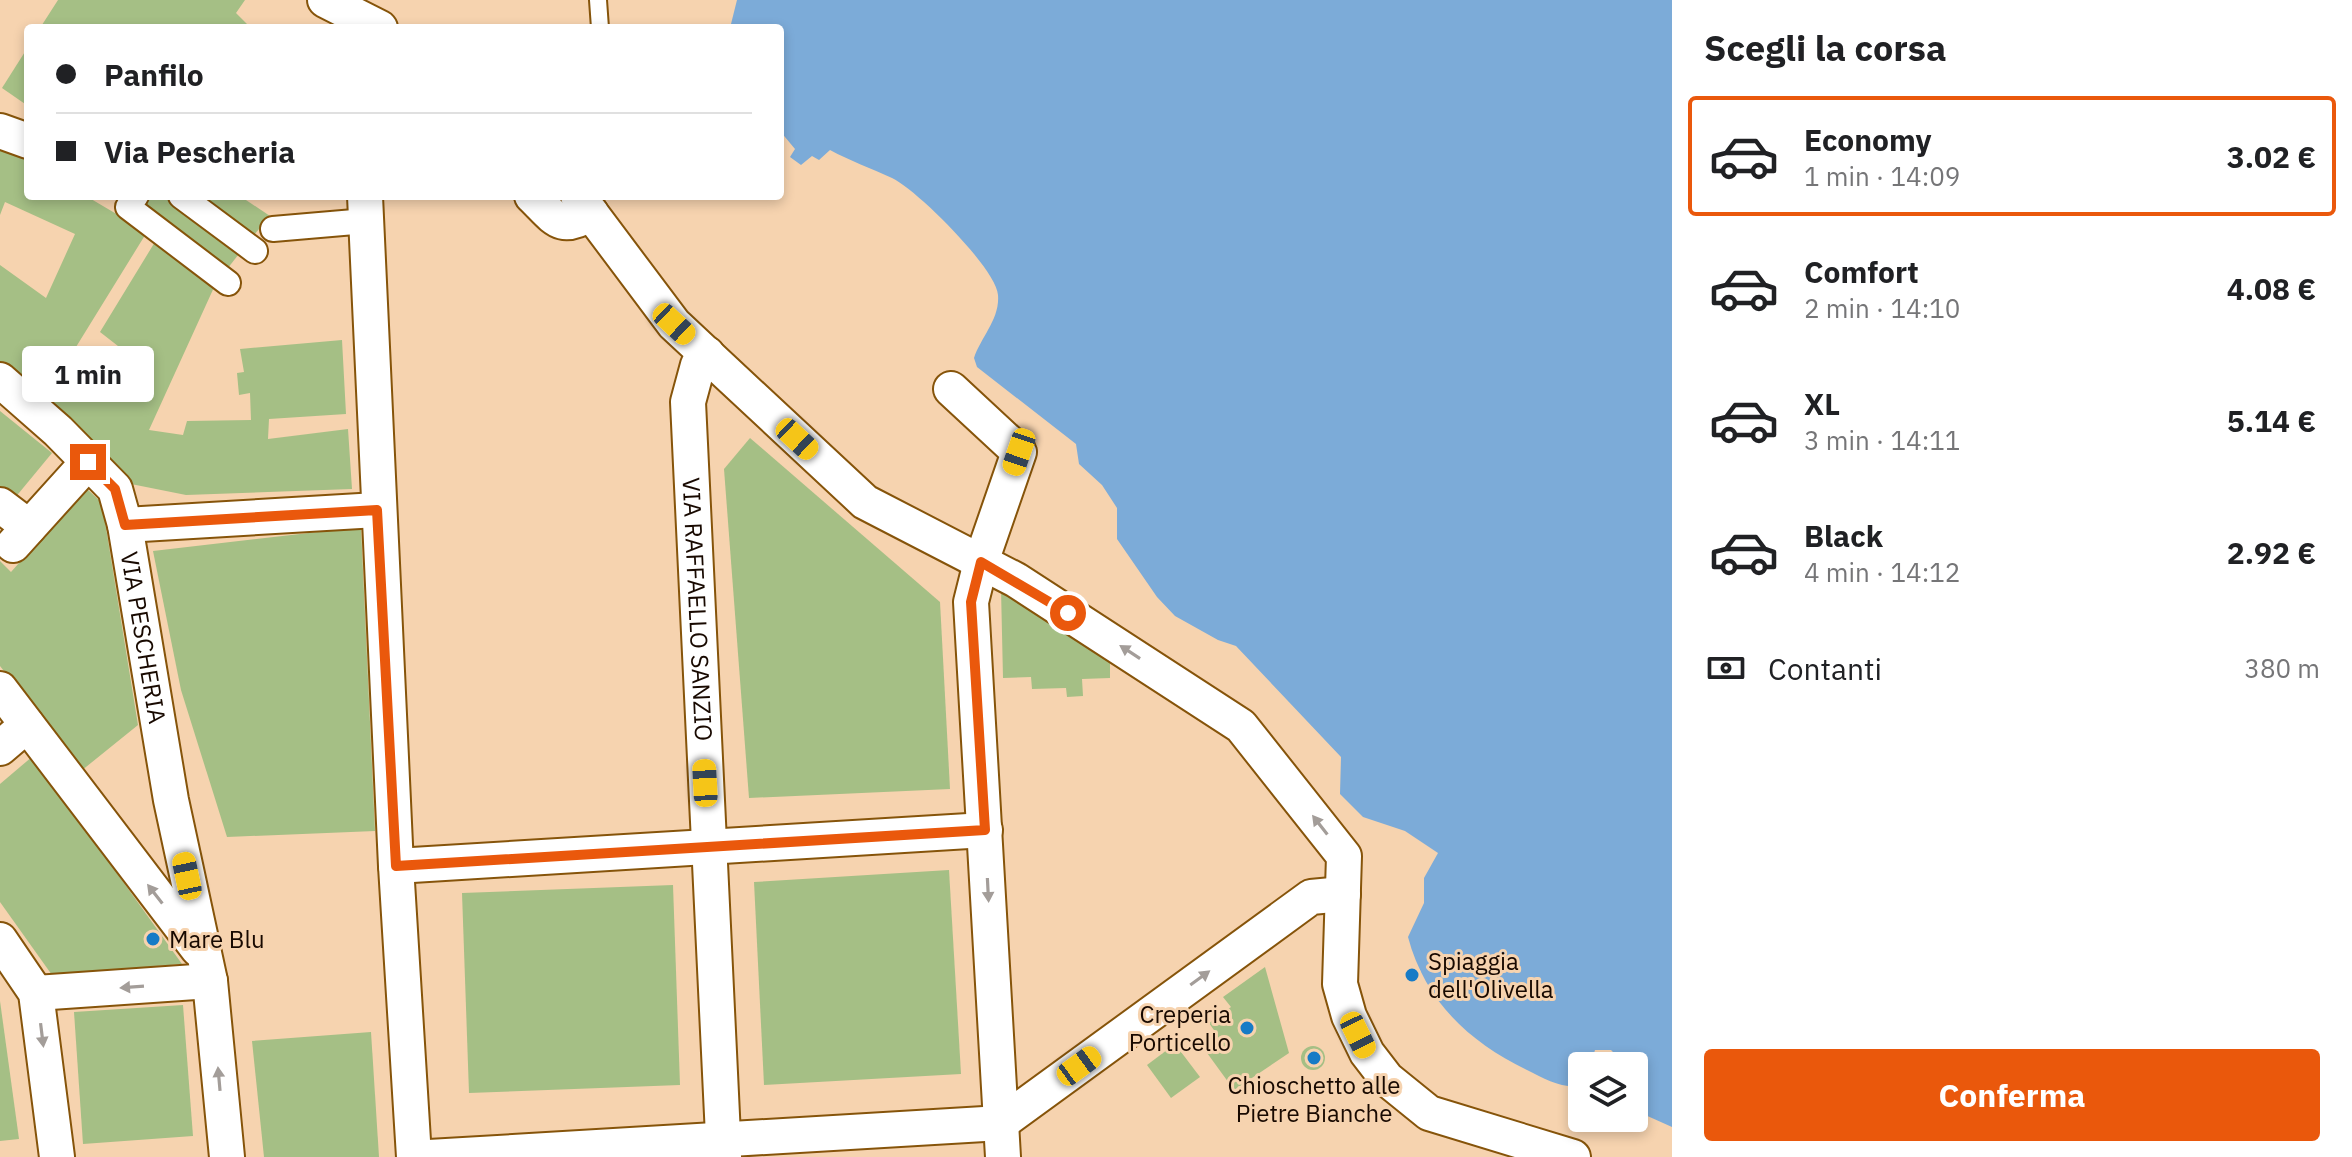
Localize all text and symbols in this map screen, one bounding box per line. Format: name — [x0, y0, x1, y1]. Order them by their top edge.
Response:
text: Scegli la corsa — [1704, 24, 1947, 71]
text: Panfilo — [104, 55, 204, 94]
icon: car — [1708, 120, 1780, 192]
text: Economy — [1804, 120, 1932, 159]
text: Via Pescheria — [104, 132, 295, 171]
text: 3.02 € — [2227, 137, 2316, 176]
text: 1 min · 14:09 — [1804, 159, 1960, 193]
icon: car — [1708, 252, 1780, 324]
text: Comfort — [1804, 252, 1919, 291]
text: 4.08 € — [2227, 269, 2316, 308]
text: 2 min · 14:10 — [1804, 291, 1960, 325]
car — [648, 299, 700, 349]
callout: 1 min — [22, 346, 154, 402]
text: 1 min — [54, 357, 122, 391]
icon: car — [1708, 384, 1780, 456]
text: XL — [1804, 384, 1840, 423]
text: 5.14 € — [2227, 401, 2316, 440]
car — [771, 414, 823, 464]
text: 3 min · 14:11 — [1804, 423, 1960, 457]
car — [1000, 425, 1038, 479]
route end — [70, 444, 106, 480]
street label: VIA RAFFAELLO SANZIO — [676, 477, 720, 742]
icon: car — [1708, 516, 1780, 588]
text: Black — [1804, 516, 1883, 555]
text: 2.92 € — [2227, 533, 2316, 572]
street label: VIA PESCHERIA — [114, 549, 174, 726]
text: 4 min · 14:12 — [1804, 555, 1960, 589]
route start — [1050, 595, 1086, 631]
one-way arrow — [1119, 646, 1141, 660]
icon: cash — [1704, 646, 1748, 690]
text: Contanti — [1768, 649, 1882, 688]
text: 380 m — [2244, 651, 2320, 685]
car — [692, 758, 718, 808]
one-way arrow — [1312, 815, 1328, 835]
car — [170, 850, 204, 902]
one-way arrow — [982, 878, 995, 903]
one-way arrow — [148, 884, 164, 904]
place label: Mare Blu — [169, 923, 265, 955]
marker: Mare Blu — [144, 930, 162, 948]
place label: Spiaggia dell'Olivella — [1428, 945, 1554, 1005]
marker: Spiaggia dell'Olivella — [1403, 966, 1421, 984]
one-way arrow — [1190, 970, 1210, 986]
one-way arrow — [119, 981, 144, 994]
place label: Creperia Porticello — [1129, 998, 1231, 1058]
car — [1337, 1008, 1379, 1062]
marker: Creperia Porticello — [1238, 1019, 1256, 1037]
one-way arrow — [35, 1023, 48, 1048]
car — [1053, 1042, 1105, 1090]
marker: Chioschetto alle Pietre Bianche — [1305, 1049, 1323, 1067]
button: Conferma — [1704, 1049, 2320, 1141]
map controls — [1568, 1052, 1648, 1132]
button: layers — [1568, 1052, 1648, 1132]
one-way arrow — [213, 1066, 226, 1091]
place label: Chioschetto alle Pietre Bianche — [1227, 1069, 1401, 1129]

